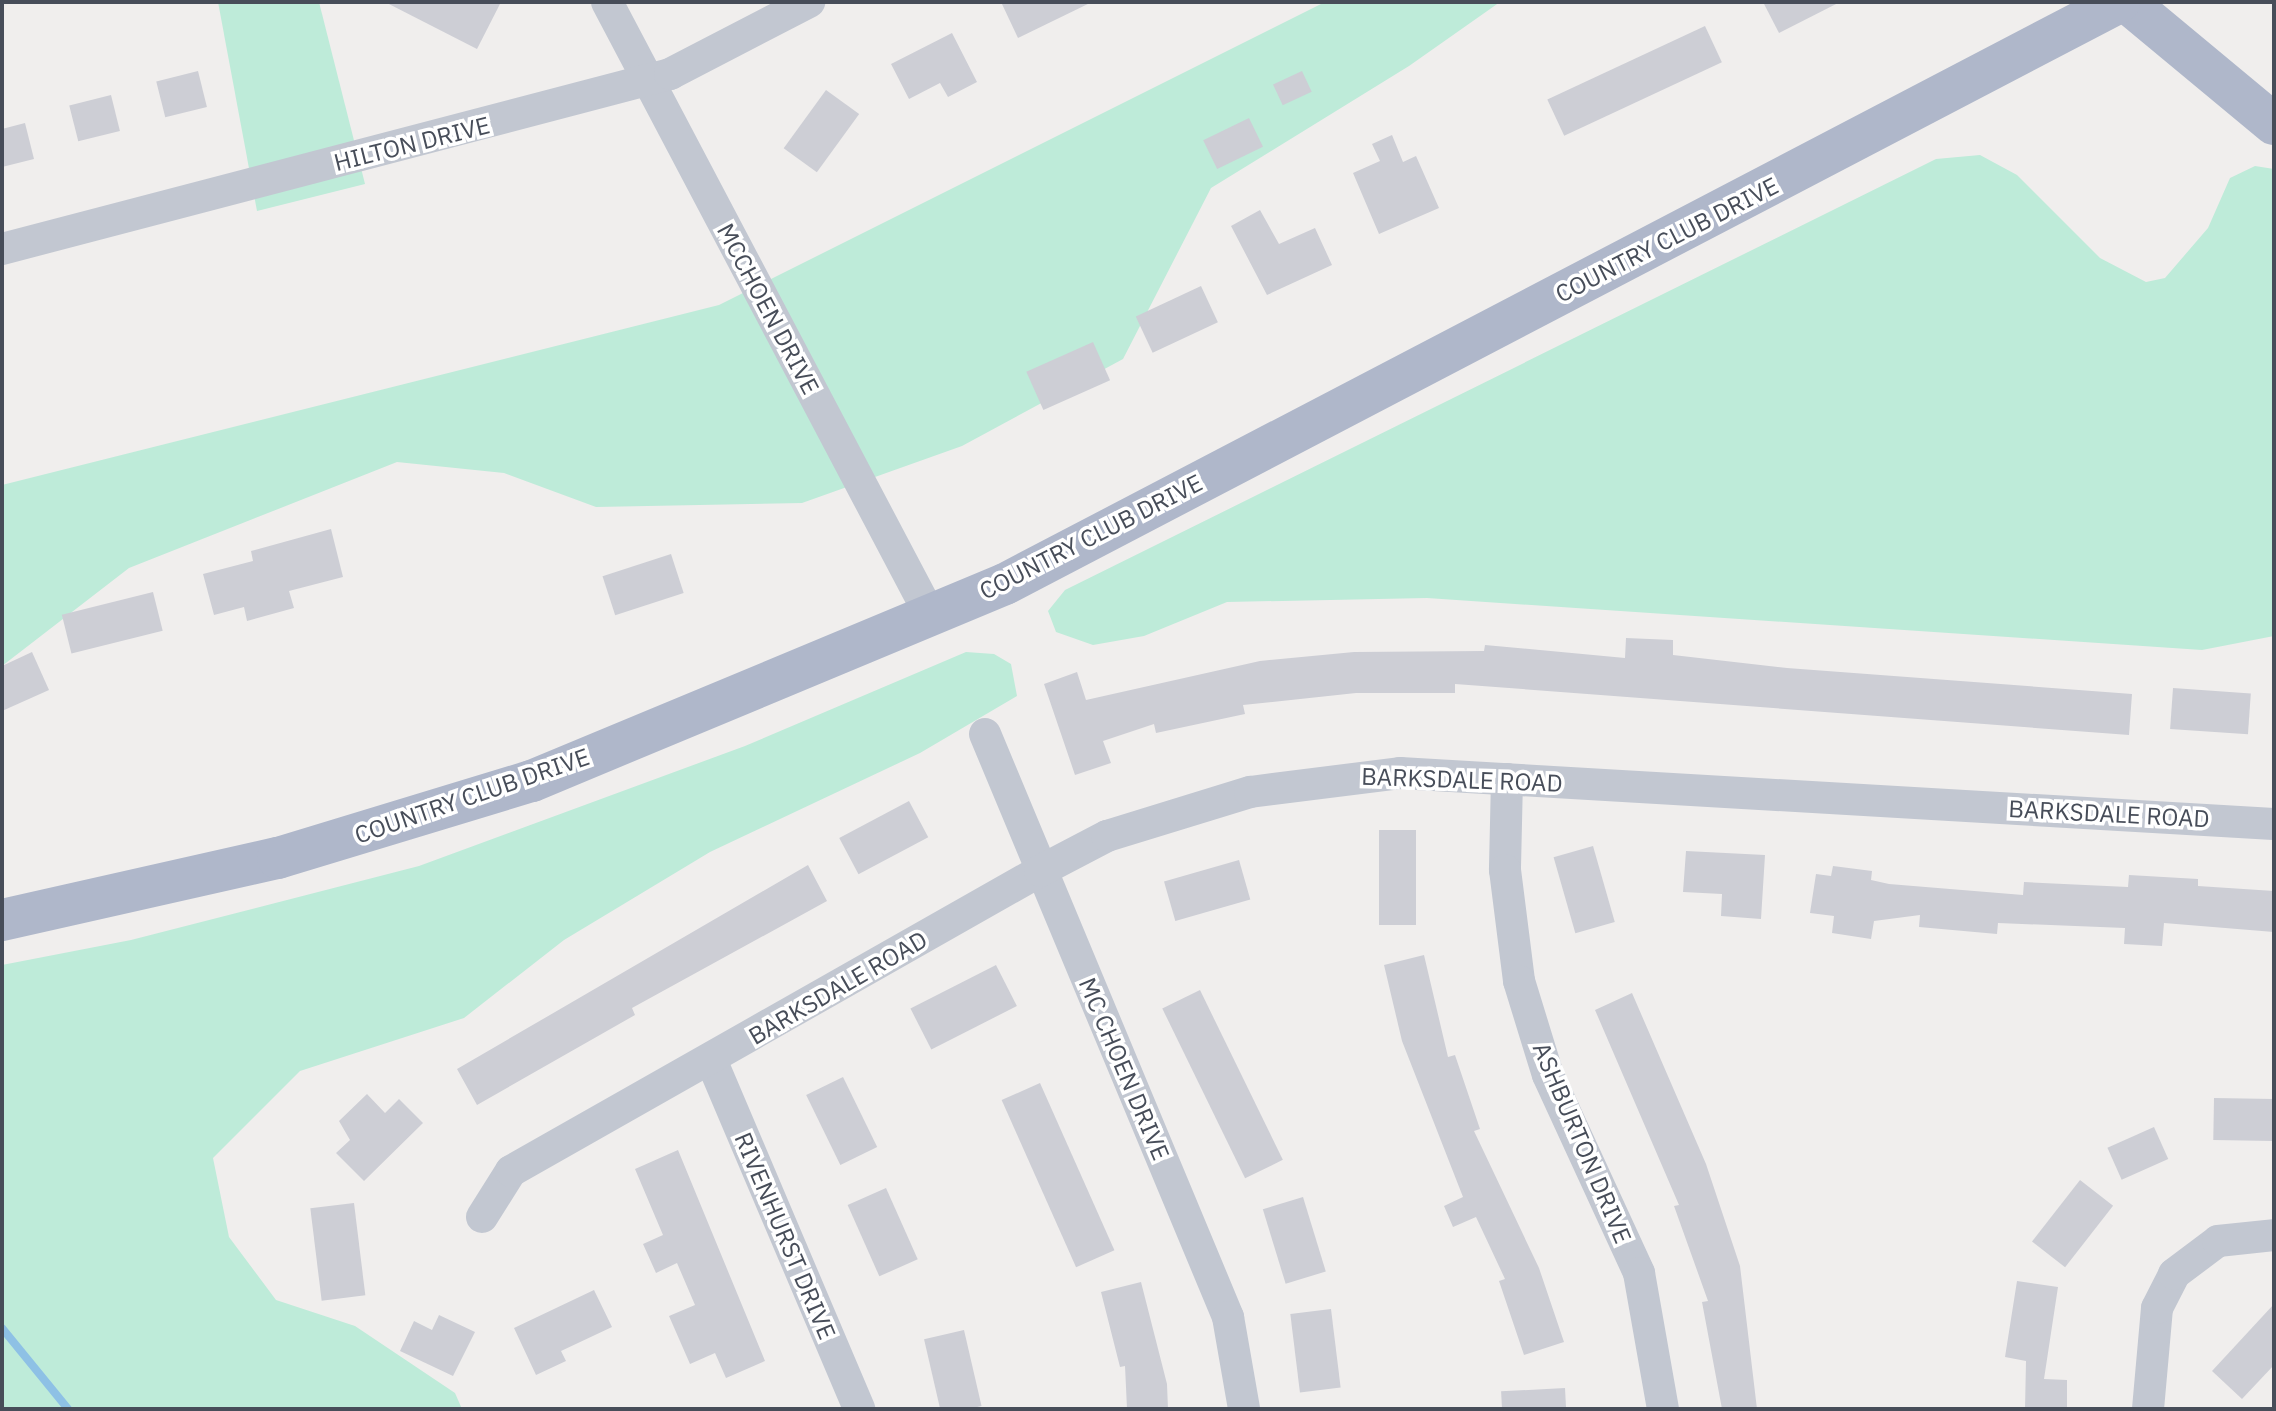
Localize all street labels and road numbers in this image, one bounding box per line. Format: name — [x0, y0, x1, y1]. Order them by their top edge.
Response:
street label: HILTON DRIVE — [331, 111, 493, 177]
street label: COUNTRY CLUB DRIVE — [1551, 171, 1783, 309]
street label: MCCHOEN DRIVE — [711, 219, 825, 399]
street label: COUNTRY CLUB DRIVE — [975, 468, 1207, 606]
street label: COUNTRY CLUB DRIVE — [351, 742, 593, 850]
street label: BARKSDALE ROAD — [1361, 762, 1563, 798]
street label: BARKSDALE ROAD — [2008, 794, 2210, 834]
street label: BARKSDALE ROAD — [744, 925, 932, 1051]
street label: MC CHOEN DRIVE — [1073, 974, 1175, 1164]
street label: ASHBURTON DRIVE — [1527, 1038, 1637, 1248]
street label: RIVENHURST DRIVE — [728, 1128, 842, 1344]

